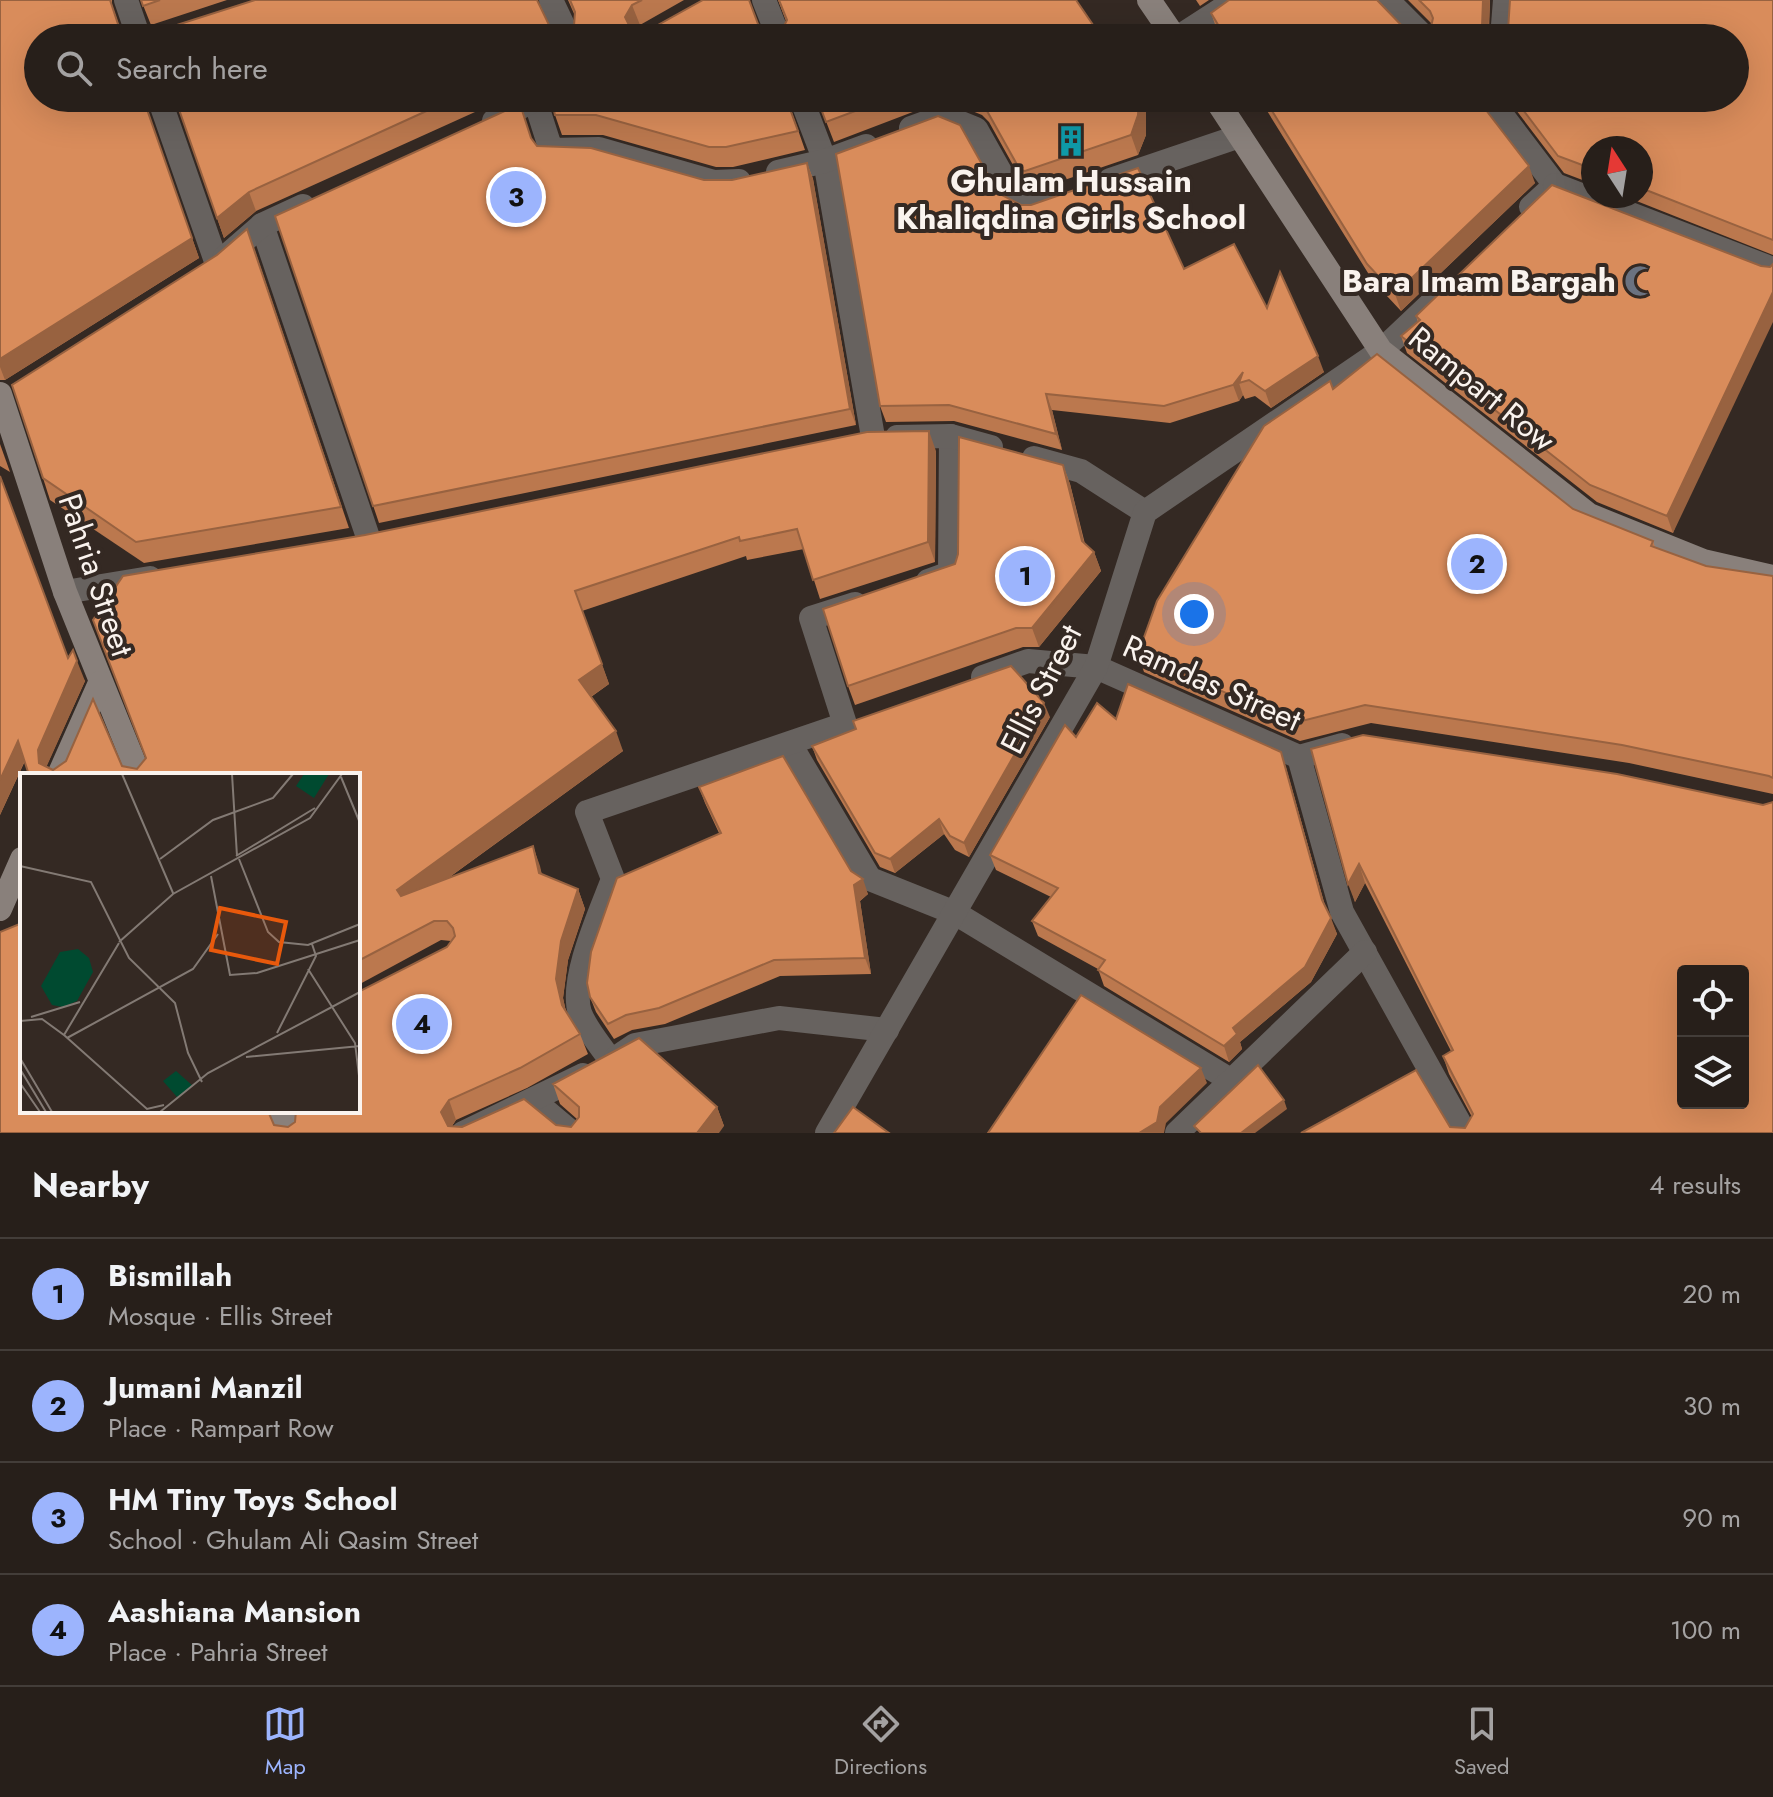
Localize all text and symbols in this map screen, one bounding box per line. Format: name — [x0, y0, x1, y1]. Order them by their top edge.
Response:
search box — [24, 24, 1749, 112]
icon: search — [52, 46, 96, 90]
text: Search here — [116, 47, 268, 90]
building icon: Ghulam Hussain Khaliqdina Girls School — [1054, 124, 1088, 158]
north arrow — [1581, 136, 1653, 208]
place label: Ghulam Hussain Khaliqdina Girls School — [896, 158, 1246, 241]
pin: 3 — [490, 167, 542, 227]
place label: Bara Imam Bargah — [1342, 258, 1616, 304]
mosque icon: Bara Imam Bargah — [1623, 264, 1657, 298]
street label: Rampart Row — [1399, 315, 1565, 463]
street label: Pahria Street — [47, 487, 145, 663]
pin: 2 — [1451, 534, 1503, 594]
pin: 1 — [999, 546, 1051, 606]
your location — [1174, 594, 1214, 634]
street label: Ellis Street — [989, 616, 1093, 762]
street label: Ramdas Street — [1116, 623, 1309, 743]
inset map — [20, 773, 360, 1113]
map controls — [1677, 965, 1749, 1109]
button: locate — [1677, 965, 1749, 1037]
pin: 4 — [396, 994, 448, 1054]
button: layers — [1677, 1037, 1749, 1109]
text: Nearby — [32, 1161, 149, 1210]
text: 4 results — [1649, 1166, 1741, 1204]
text: Bismillah — [108, 1254, 232, 1297]
text: 1 — [51, 1275, 65, 1313]
text: 20 m — [1683, 1275, 1741, 1313]
text: Mosque · Ellis Street — [108, 1297, 332, 1335]
text: Jumani Manzil — [108, 1366, 303, 1409]
text: 2 — [49, 1387, 67, 1425]
text: 30 m — [1683, 1387, 1741, 1425]
text: Place · Rampart Row — [108, 1409, 334, 1447]
text: HM Tiny Toys School — [108, 1478, 398, 1521]
text: 3 — [50, 1499, 66, 1537]
text: 90 m — [1682, 1499, 1741, 1537]
text: School · Ghulam Ali Qasim Street — [108, 1521, 478, 1559]
text: Aashiana Mansion — [108, 1590, 361, 1633]
text: 4 — [49, 1611, 67, 1649]
text: 100 m — [1670, 1611, 1741, 1649]
text: Place · Pahria Street — [108, 1633, 328, 1671]
tab: Map — [263, 1702, 307, 1782]
tab: Directions — [834, 1702, 927, 1782]
tab: Saved — [1454, 1702, 1510, 1782]

